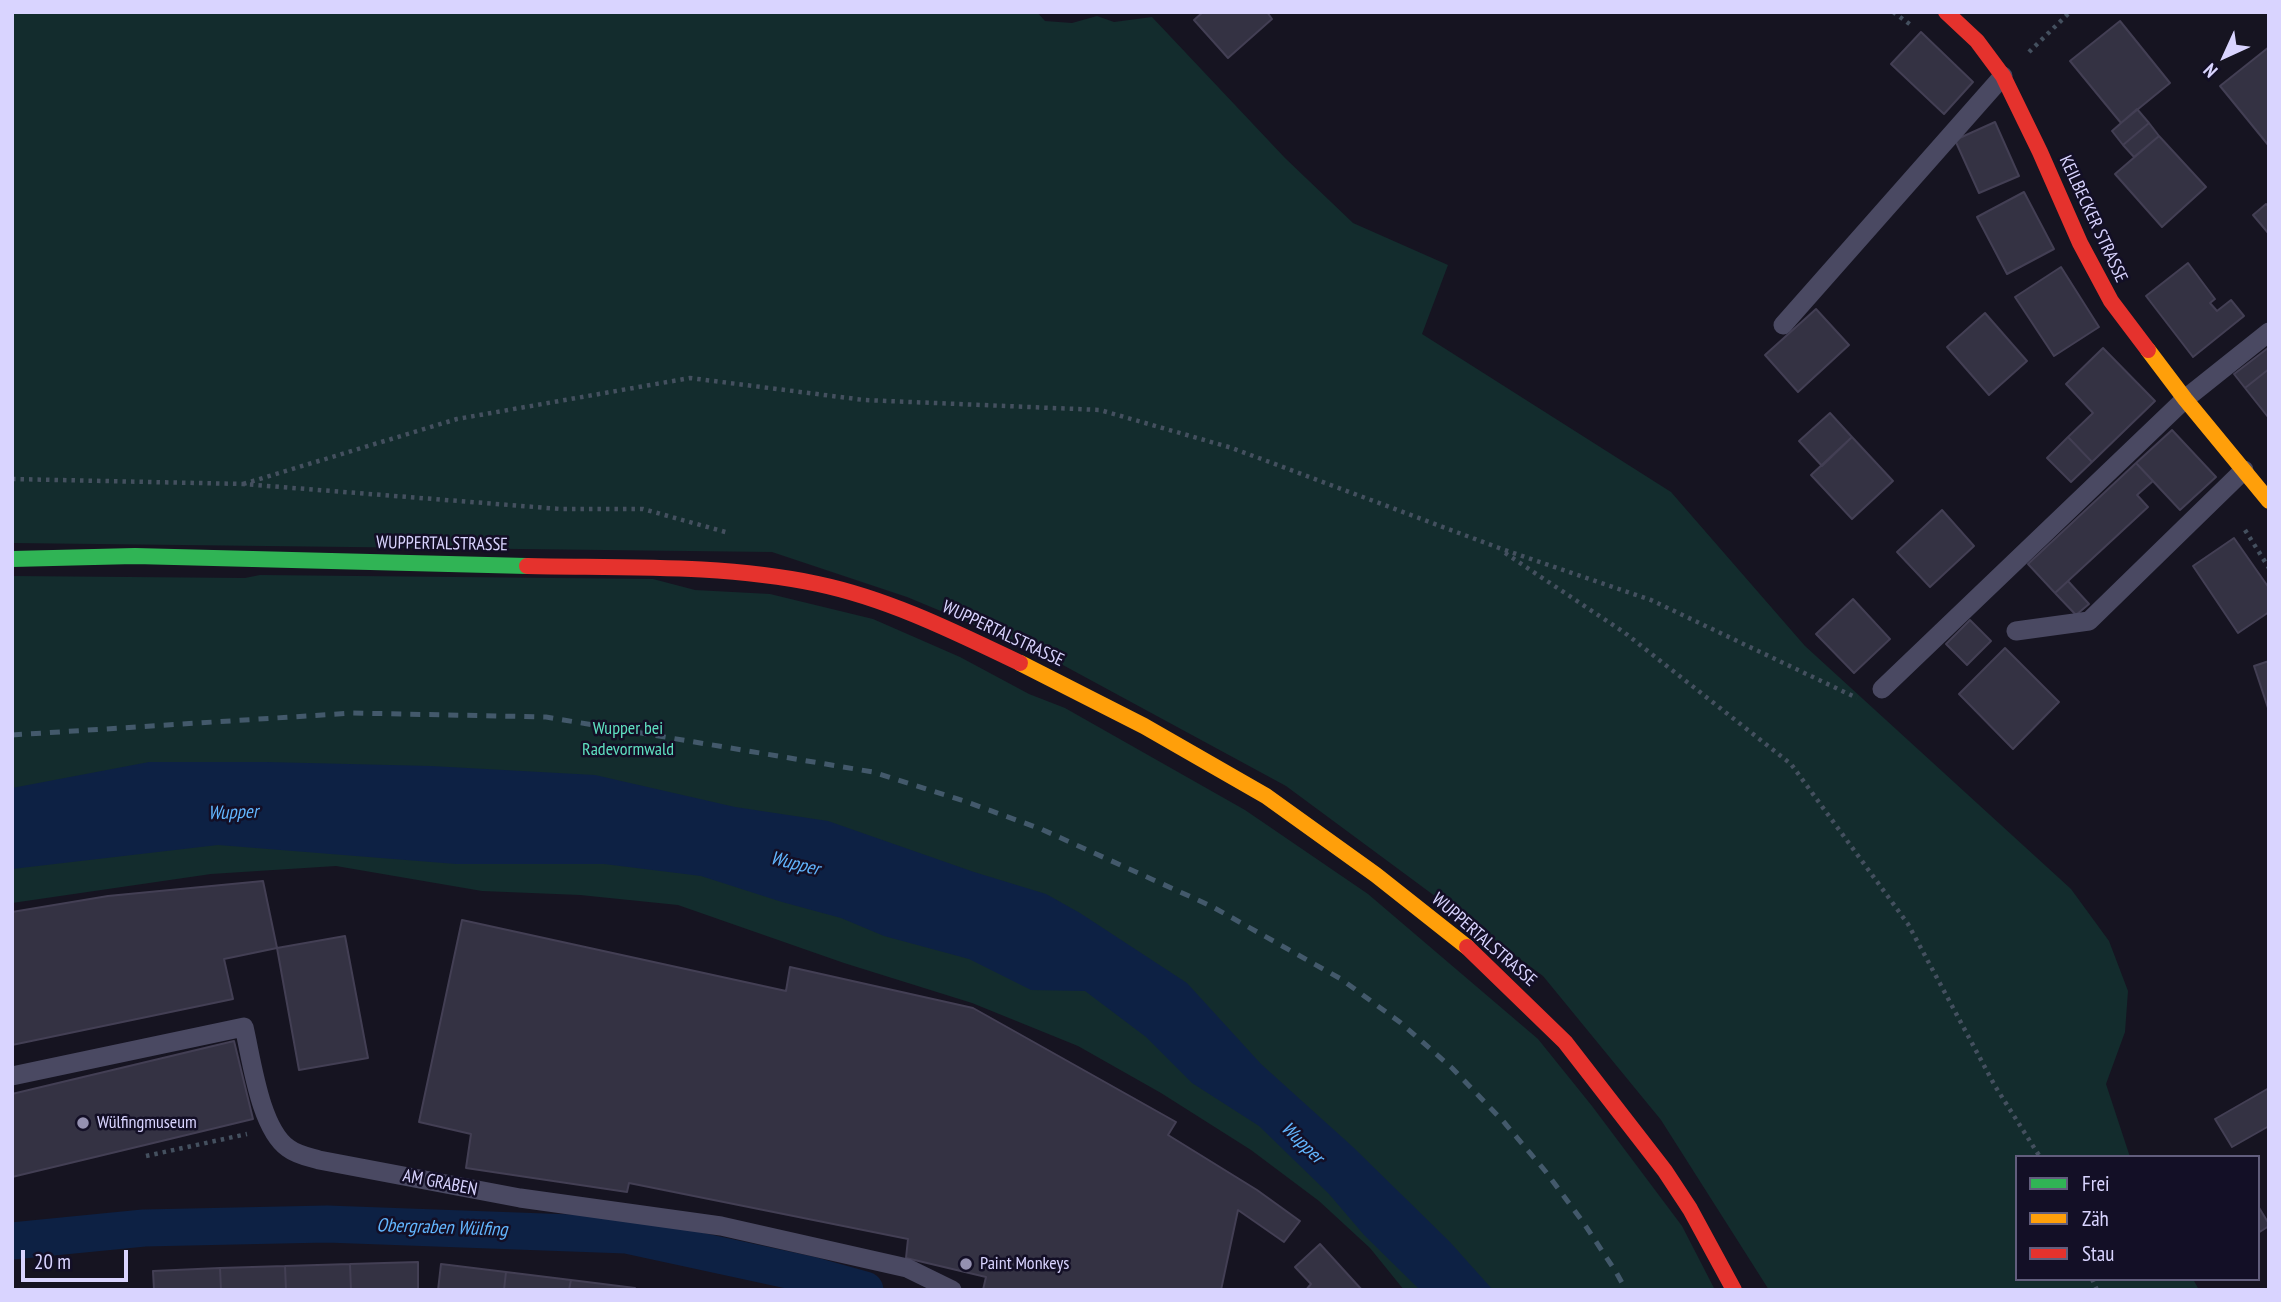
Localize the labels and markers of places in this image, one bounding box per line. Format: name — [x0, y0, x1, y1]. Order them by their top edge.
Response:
place label: Wülfingmuseum — [97, 1112, 197, 1134]
marker: Wülfingmuseum — [75, 1115, 91, 1131]
place label: Paint Monkeys — [980, 1253, 1069, 1275]
marker: Paint Monkeys — [958, 1256, 974, 1272]

